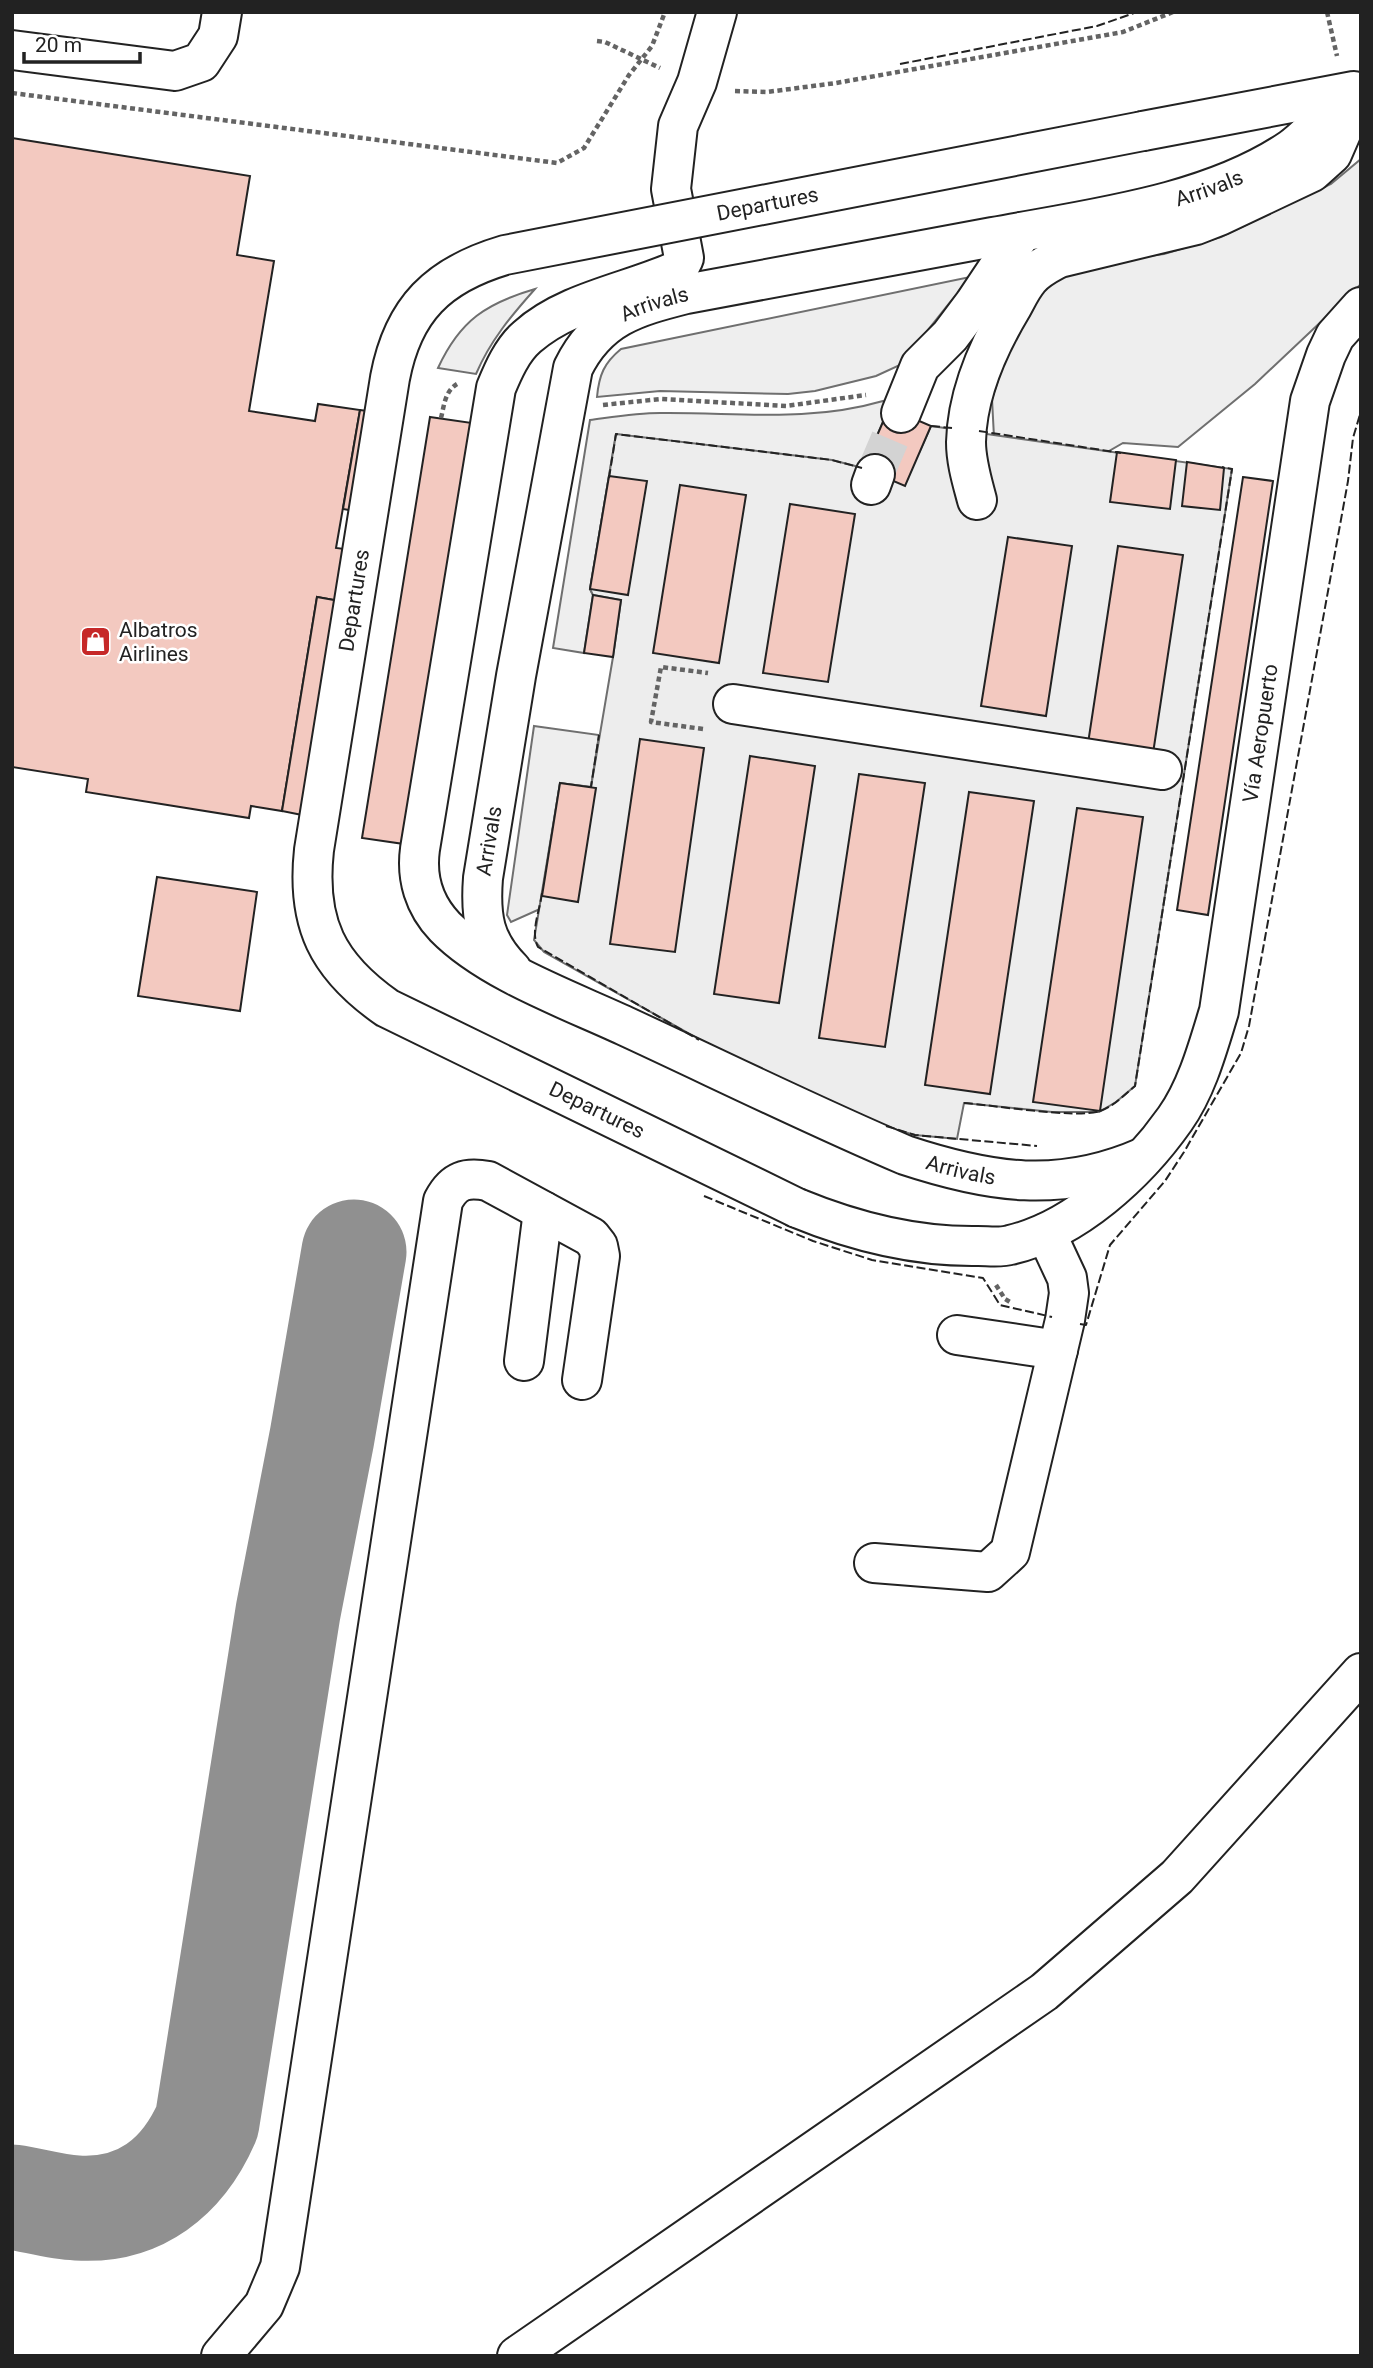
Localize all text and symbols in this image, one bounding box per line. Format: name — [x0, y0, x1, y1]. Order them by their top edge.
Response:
scale bar — [24, 21, 140, 65]
text: 20 m — [35, 33, 82, 57]
street label: Arrivals — [1172, 165, 1247, 211]
street label: Departures — [715, 182, 820, 226]
street label: Arrivals — [616, 282, 691, 326]
street label: Departures — [334, 548, 374, 653]
place label: Albatros Airlines — [119, 618, 198, 666]
shop icon: Albatros Airlines — [79, 625, 113, 659]
street label: Vía Aeropuerto — [1238, 662, 1283, 804]
street label: Arrivals — [472, 804, 507, 878]
street label: Departures — [545, 1077, 649, 1143]
street label: Arrivals — [923, 1150, 997, 1190]

